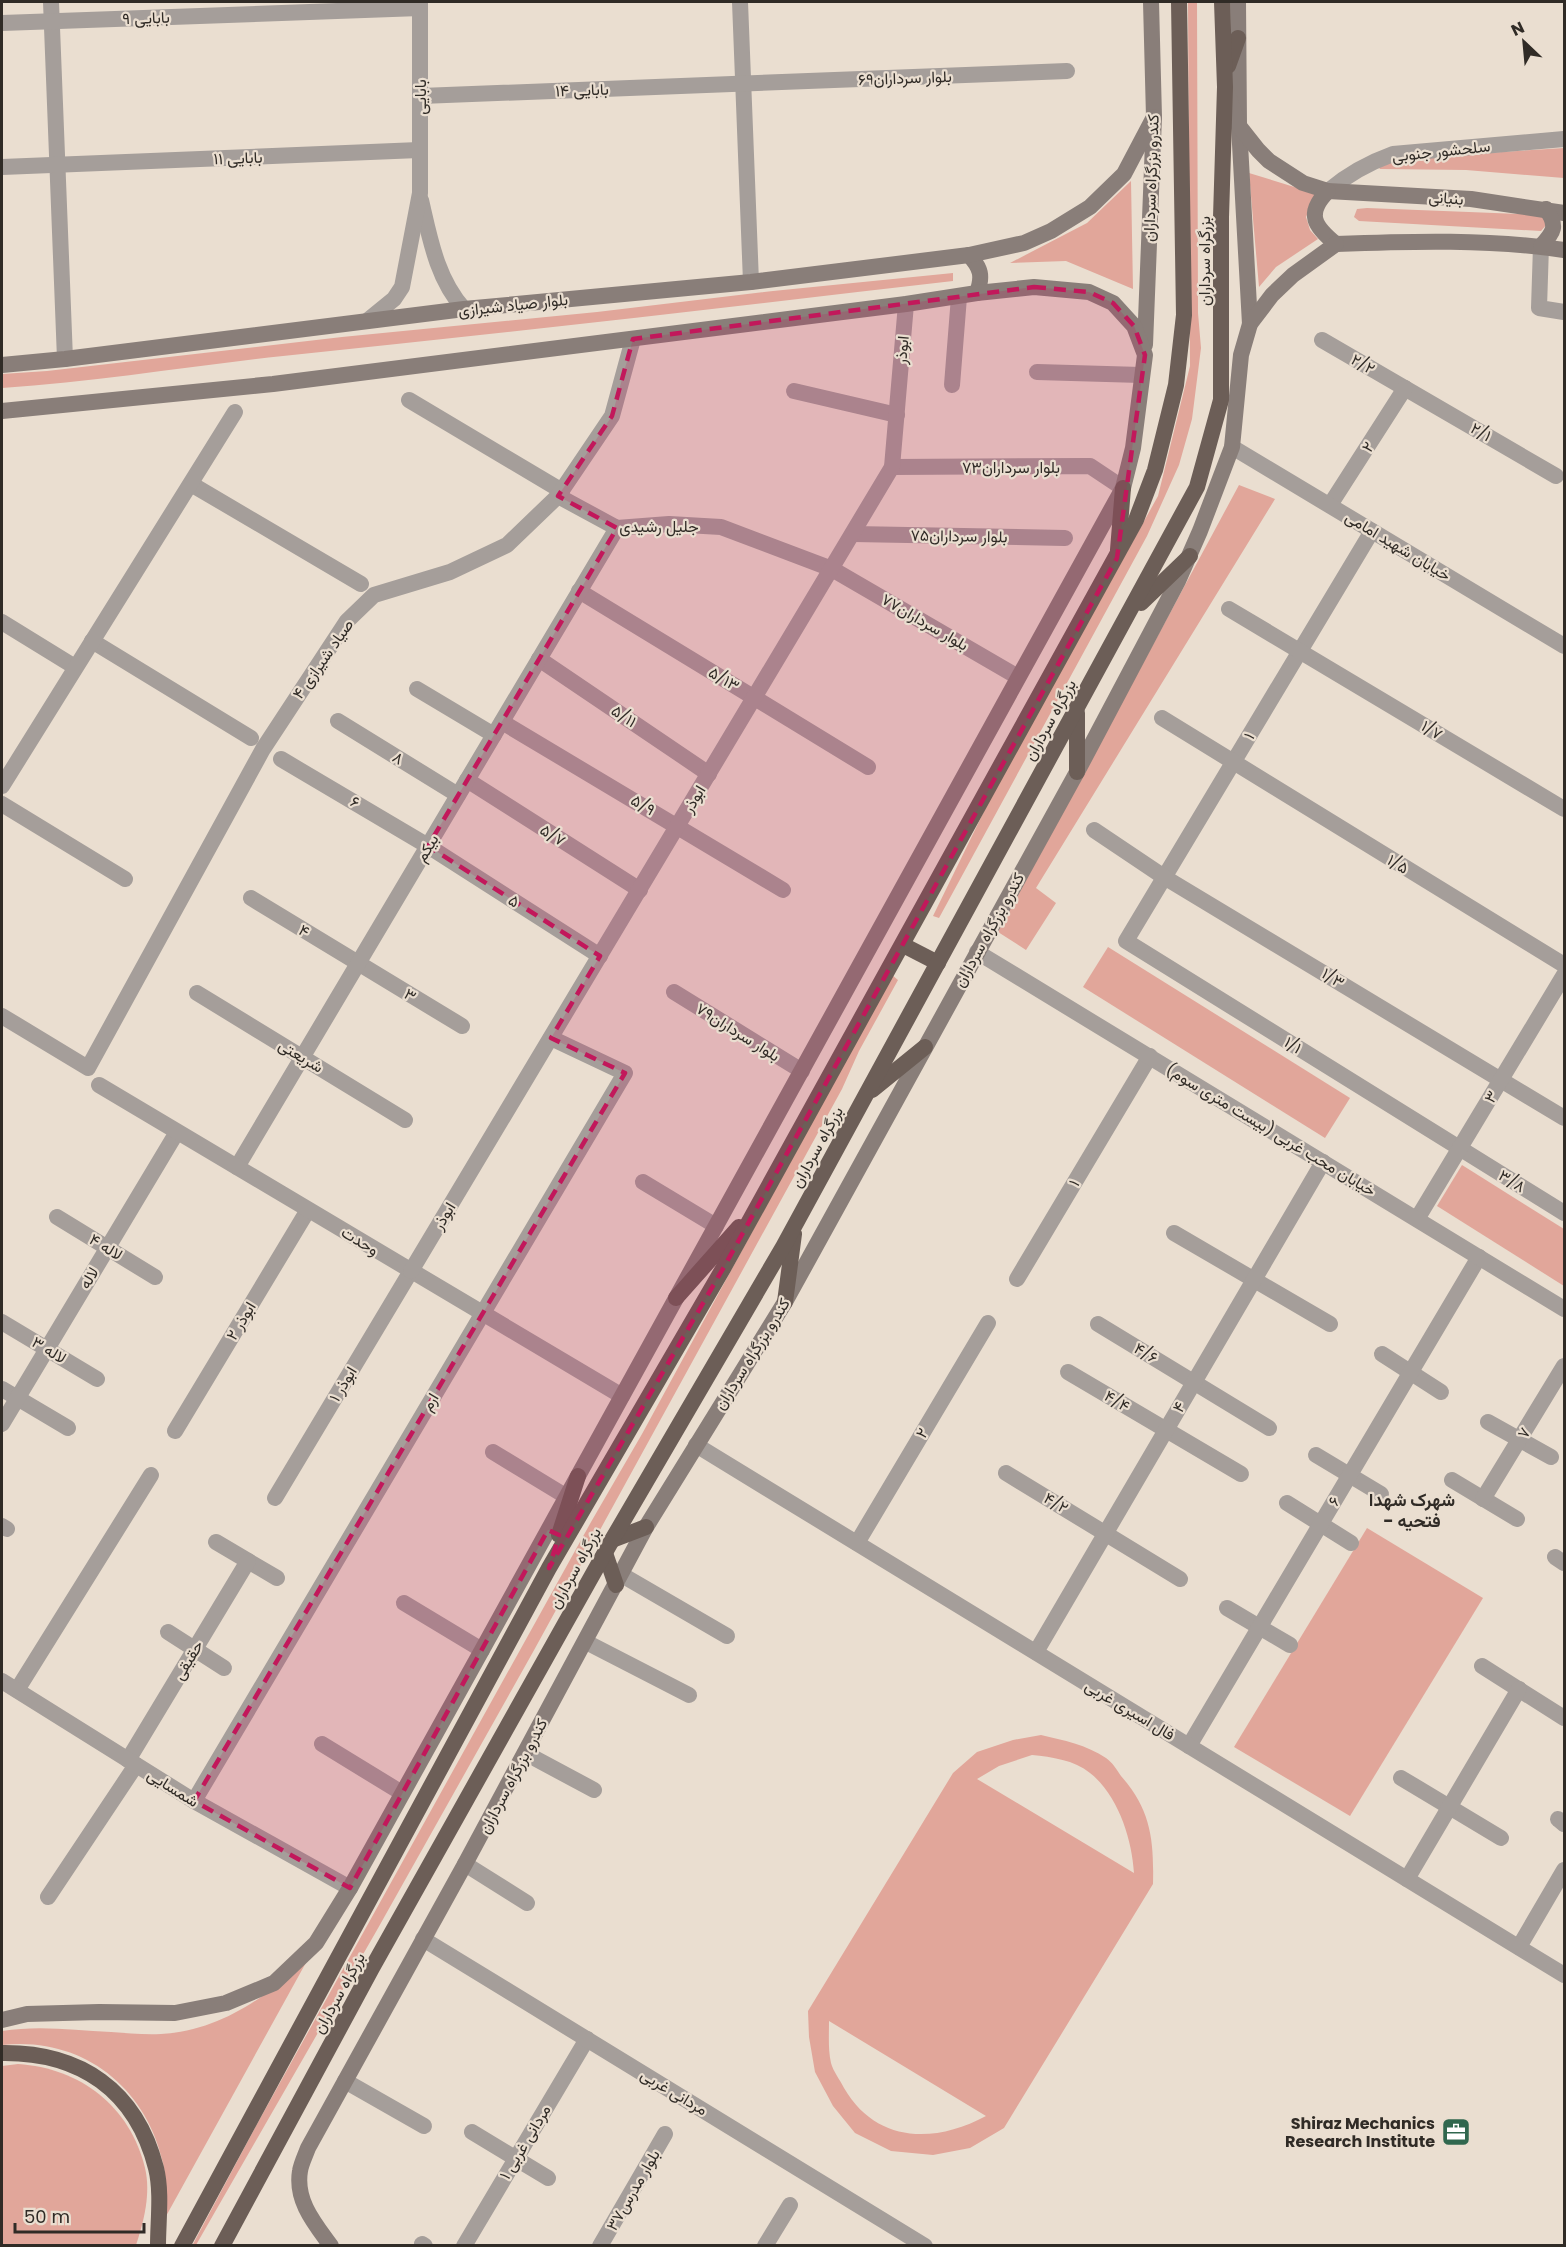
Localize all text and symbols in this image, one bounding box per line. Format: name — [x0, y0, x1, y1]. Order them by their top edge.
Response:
street label: بابایی ۹ — [122, 6, 170, 30]
north arrow — [1494, 12, 1554, 72]
text: N — [1507, 16, 1528, 42]
street label: بلوار سرداران۶۹ — [858, 65, 952, 91]
street label: بابایی ۱۴ — [555, 78, 609, 102]
street label: بابایی — [409, 79, 432, 115]
street label: کندرو بزرگراه سرداران — [1137, 114, 1165, 242]
street label: سلحشور جنوبی — [1391, 134, 1491, 168]
street label: بابایی ۱۱ — [213, 146, 263, 170]
street label: بنیانی — [1428, 185, 1464, 211]
street label: بزرگراه سرداران — [1193, 216, 1216, 306]
street label: بلوار صیاد شیرازی — [457, 288, 569, 322]
street label: ابوذر — [889, 335, 915, 366]
street label: ۲/۲ — [1347, 348, 1379, 380]
street label: ۲/۱ — [1466, 417, 1496, 447]
street label: ۲ — [1356, 437, 1380, 457]
street label: بلوار سرداران۷۳ — [962, 456, 1060, 479]
street label: خیابان شهید امامی — [1341, 505, 1455, 587]
street label: جلیل رشیدی — [619, 515, 699, 538]
street label: بلوار سرداران۷۵ — [910, 524, 1008, 548]
street label: بلوار سرداران۷۷ — [877, 588, 973, 656]
street label: صیاد شیرازی ۴ — [287, 614, 359, 704]
street label: ۵/۱۳ — [704, 661, 744, 697]
street label: بزرگراه سرداران — [1018, 675, 1082, 765]
street label: ۵/۱۱ — [607, 699, 641, 733]
street label: ۱/۷ — [1417, 715, 1447, 745]
street label: ۱ — [1238, 728, 1260, 744]
street label: ۸ — [388, 746, 408, 770]
street label: ابوذر — [676, 781, 711, 818]
street label: ۵/۹ — [626, 789, 660, 821]
street label: ۶ — [346, 790, 364, 814]
street label: ۵/۷ — [536, 818, 570, 852]
street label: بیکم — [410, 830, 444, 866]
street label: ۱/۵ — [1383, 849, 1413, 879]
street label: کندرو بزرگراه سرداران — [948, 869, 1030, 991]
street label: ۵ — [504, 889, 524, 913]
street label: ۴ — [294, 919, 314, 943]
street label: ۱/۳ — [1317, 962, 1349, 994]
street label: ۳ — [400, 982, 420, 1008]
street label: بلوار سرداران۷۹ — [691, 997, 785, 1067]
street label: ۱/۱ — [1280, 1031, 1306, 1059]
street label: شریعتی — [274, 1034, 328, 1078]
street label: خیابان محب غربی (بیست متری سوم) — [1162, 1058, 1381, 1202]
street label: ۳ — [1478, 1087, 1504, 1107]
street label: بزرگراه سرداران — [785, 1102, 849, 1192]
street label: ۳/۸ — [1494, 1164, 1530, 1198]
street label: ۱ — [1063, 1175, 1085, 1191]
street label: ابوذر — [426, 1198, 461, 1235]
street label: وحدت — [337, 1221, 383, 1261]
street label: لاله ۴ — [85, 1228, 127, 1266]
street label: لاله — [73, 1263, 105, 1293]
street label: کندرو بزرگراه سرداران — [708, 1294, 796, 1414]
street label: ابوذر ۲ — [220, 1297, 262, 1345]
street label: لاله ۳ — [27, 1331, 71, 1369]
street label: ۴/۶ — [1130, 1337, 1163, 1369]
street label: ابوذر ۱ — [323, 1362, 363, 1406]
street label: ۴/۴ — [1100, 1384, 1134, 1418]
street label: ارم — [416, 1389, 444, 1415]
street label: ۴ — [1167, 1397, 1191, 1417]
street label: ۲ — [910, 1423, 934, 1443]
street label: ۷ — [1512, 1423, 1536, 1443]
street label: ۴/۲ — [1039, 1487, 1073, 1519]
district label: شهرک شهدا - فتحیه — [1369, 1487, 1455, 1533]
street label: ۶ — [1322, 1492, 1346, 1510]
street label: بزرگراه سرداران — [543, 1523, 607, 1613]
street label: حقیقی — [167, 1635, 209, 1684]
street label: فال اسیری غربی — [1081, 1674, 1179, 1746]
street label: کندرو بزرگراه سرداران — [473, 1714, 553, 1838]
street label: شمسایی — [143, 1763, 203, 1813]
street label: بزرگراه سرداران — [307, 1948, 371, 2038]
street label: مردانی غربی — [636, 2063, 712, 2121]
street label: مردانی غربی ۱ — [494, 2100, 556, 2184]
place label: Shiraz Mechanics Research Institute — [1285, 2112, 1435, 2153]
office icon: Shiraz Mechanics Research Institute — [1440, 2116, 1472, 2148]
street label: بلوار مدرس۳۷ — [600, 2145, 666, 2235]
scale bar — [15, 2196, 144, 2234]
text: 50 m — [24, 2204, 70, 2229]

